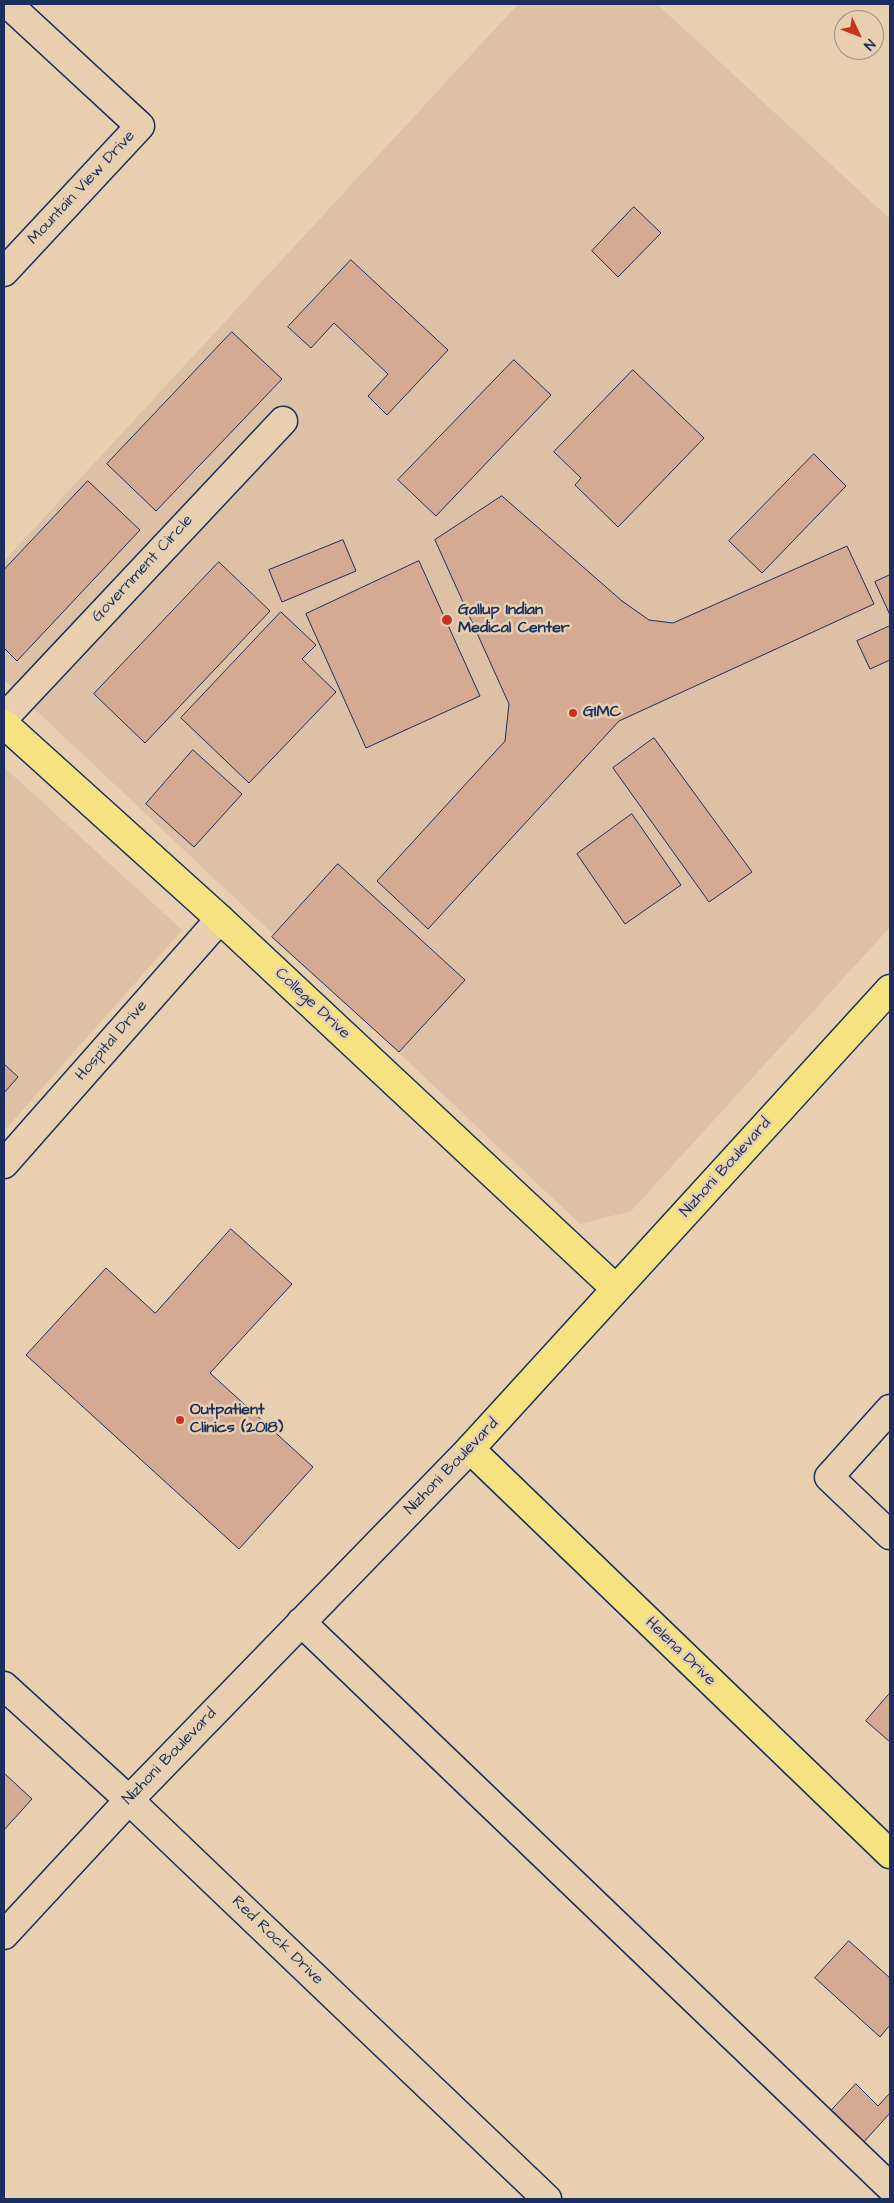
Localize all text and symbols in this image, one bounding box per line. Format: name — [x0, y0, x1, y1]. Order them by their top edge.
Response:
north arrow — [834, 10, 884, 60]
text: N — [859, 35, 880, 55]
street label: Mountain View Drive — [24, 127, 140, 249]
street label: Government Circle — [88, 511, 198, 627]
place label: Gallup Indian Medical Center — [458, 601, 570, 639]
marker: Gallup Indian Medical Center — [440, 613, 454, 627]
place label: GIMC — [583, 703, 621, 723]
marker: GIMC — [567, 707, 579, 719]
street label: College Drive — [270, 964, 354, 1044]
street label: Hospital Drive — [72, 997, 152, 1085]
street label: Nizhoni Boulevard — [676, 1114, 776, 1222]
place label: Outpatient Clinics (2018) — [190, 1401, 283, 1439]
marker: Outpatient Clinics (2018) — [174, 1414, 186, 1426]
street label: Nizhoni Boulevard — [401, 1415, 503, 1519]
street label: Helena Drive — [641, 1614, 719, 1690]
street label: Nizhoni Boulevard — [119, 1705, 221, 1809]
street label: Red Rock Drive — [227, 1892, 327, 1990]

